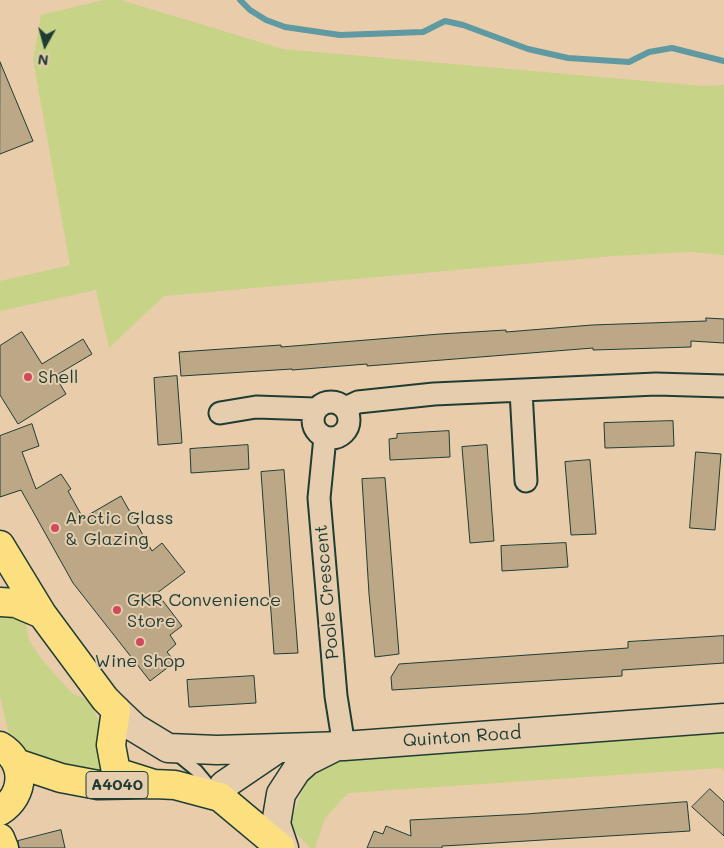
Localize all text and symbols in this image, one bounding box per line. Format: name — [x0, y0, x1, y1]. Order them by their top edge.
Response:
north arrow — [20, 20, 70, 70]
text: N — [37, 50, 50, 70]
place label: Shell — [38, 366, 78, 388]
marker: Shell — [22, 371, 34, 383]
place label: Arctic Glass & Glazing — [65, 507, 173, 550]
marker: Arctic Glass & Glazing — [49, 522, 61, 534]
street label: Poole Crescent — [310, 524, 344, 660]
place label: GKR Convenience Store — [127, 589, 281, 632]
marker: GKR Convenience Store — [111, 604, 123, 616]
marker: Wine Shop — [134, 636, 146, 648]
place label: Wine Shop — [95, 650, 185, 672]
street label: Quinton Road — [402, 722, 522, 752]
road number: A4040 — [86, 772, 148, 798]

